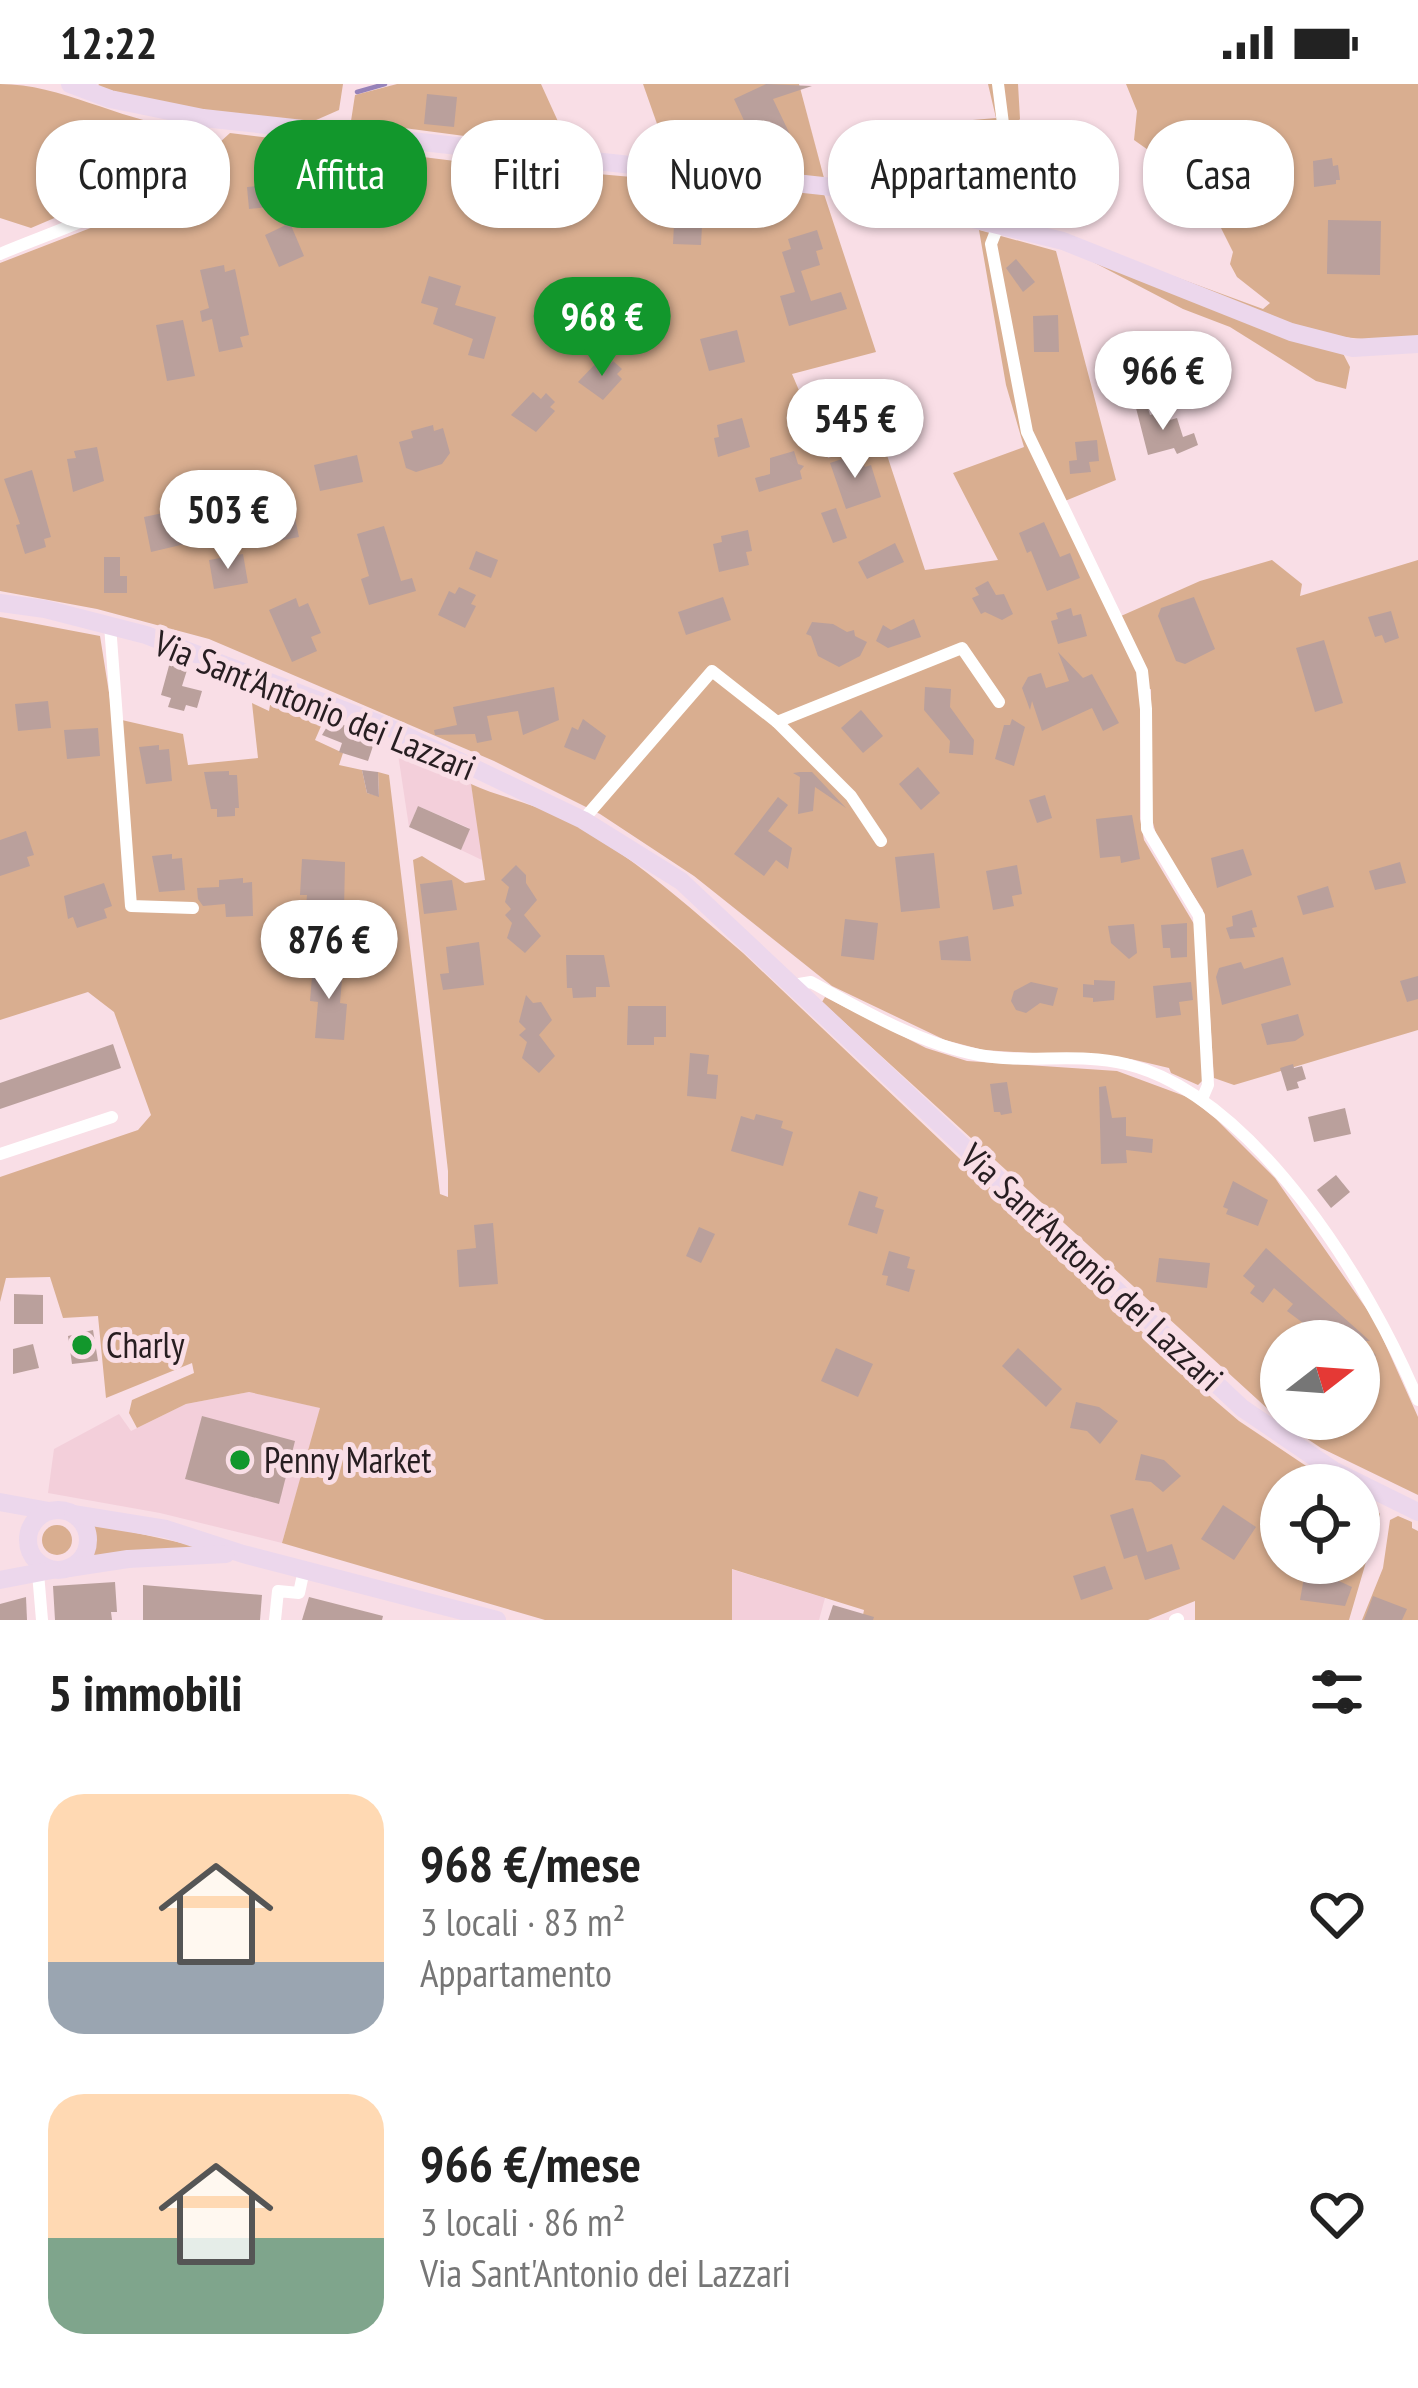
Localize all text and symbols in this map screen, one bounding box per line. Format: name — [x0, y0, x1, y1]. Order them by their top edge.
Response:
text: 12:22 — [60, 13, 157, 71]
chip: Compra — [36, 120, 230, 228]
chip: Affitta — [254, 120, 427, 228]
chip: Filtri — [451, 120, 603, 228]
chip: Nuovo — [627, 120, 804, 228]
chip: Appartamento — [828, 120, 1119, 228]
chip: Casa — [1143, 120, 1294, 228]
pin: 968 € — [518, 277, 686, 379]
text: 968 € — [561, 290, 643, 341]
pin: 966 € — [1079, 331, 1247, 433]
text: 966 € — [1122, 344, 1204, 395]
pin: 545 € — [771, 379, 939, 481]
text: 545 € — [814, 392, 896, 443]
pin: 503 € — [144, 470, 312, 572]
text: 503 € — [187, 483, 269, 534]
street label: Via Sant'Antonio dei Lazzari — [147, 618, 483, 790]
pin: 876 € — [245, 900, 413, 1002]
text: 876 € — [288, 913, 370, 964]
street label: Via Sant'Antonio dei Lazzari — [950, 1132, 1234, 1401]
north arrow — [1260, 1320, 1380, 1440]
map controls — [1260, 1320, 1380, 1584]
place label: Charly — [106, 1321, 185, 1368]
marker: Charly — [69, 1332, 95, 1358]
place label: Penny Market — [264, 1436, 431, 1483]
marker: Penny Market — [227, 1447, 253, 1473]
button: locate — [1260, 1464, 1380, 1584]
text: 5 immobili — [48, 1659, 243, 1725]
icon: filters — [1304, 1659, 1370, 1725]
text: 968 €/mese — [420, 1830, 641, 1896]
icon: home — [144, 1842, 288, 1986]
icon: heart — [1304, 1881, 1370, 1947]
text: 3 locali · 83 m² — [420, 1896, 625, 1947]
text: Appartamento — [420, 1947, 612, 1998]
text: 966 €/mese — [420, 2130, 641, 2196]
icon: home — [144, 2142, 288, 2286]
icon: heart — [1304, 2181, 1370, 2247]
text: 3 locali · 86 m² — [420, 2196, 625, 2247]
text: Via Sant'Antonio dei Lazzari — [420, 2247, 791, 2298]

